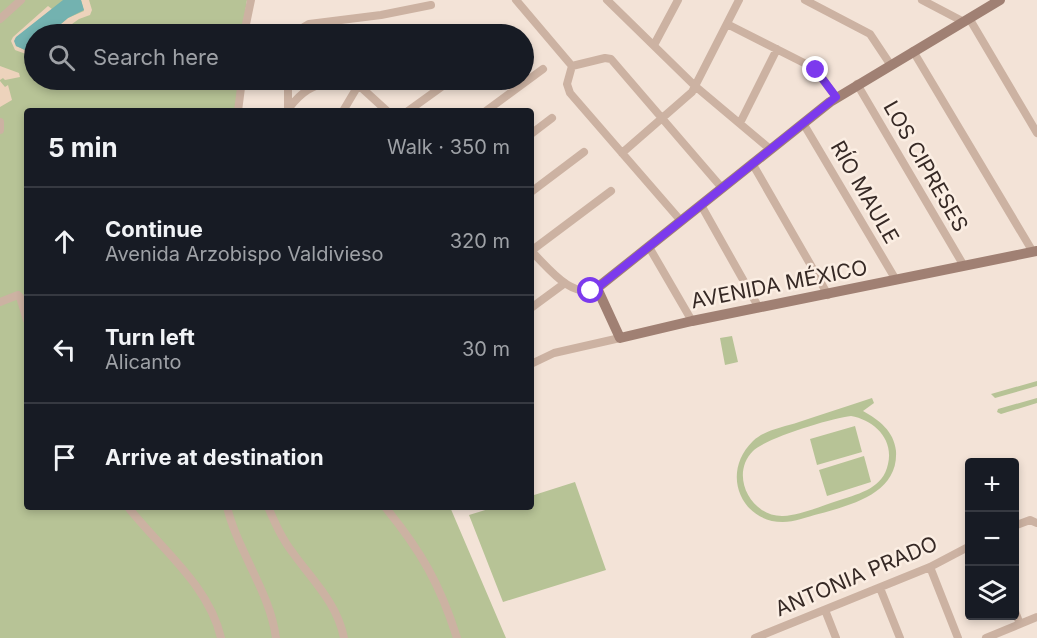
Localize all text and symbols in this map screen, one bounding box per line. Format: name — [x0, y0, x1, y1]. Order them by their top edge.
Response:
search box — [24, 24, 534, 90]
icon: search — [45, 41, 78, 74]
text: Search here — [93, 44, 219, 70]
route end — [802, 56, 828, 82]
street label: LOS CIPRESES — [878, 96, 974, 236]
text: 5 min — [48, 132, 118, 163]
text: Walk · 350 m — [387, 135, 510, 159]
street label: RÍO MAULE — [826, 136, 905, 248]
text: Continue — [105, 216, 203, 242]
icon: ahead — [48, 225, 81, 258]
text: 320 m — [450, 229, 510, 253]
text: Avenida Arzobispo Valdivieso — [105, 242, 384, 266]
street label: AVENIDA MÉXICO — [688, 254, 869, 313]
route start — [577, 277, 603, 303]
text: Turn left — [105, 324, 195, 350]
icon: left — [48, 333, 81, 366]
text: 30 m — [462, 337, 510, 361]
text: Alicanto — [105, 350, 182, 374]
icon: arrive — [48, 441, 81, 474]
text: Arrive at destination — [105, 444, 324, 470]
map controls — [965, 458, 1019, 620]
button: + — [965, 458, 1019, 512]
button: − — [965, 512, 1019, 566]
street label: ANTONIA PRADO — [771, 531, 941, 621]
button: layers — [965, 566, 1019, 620]

